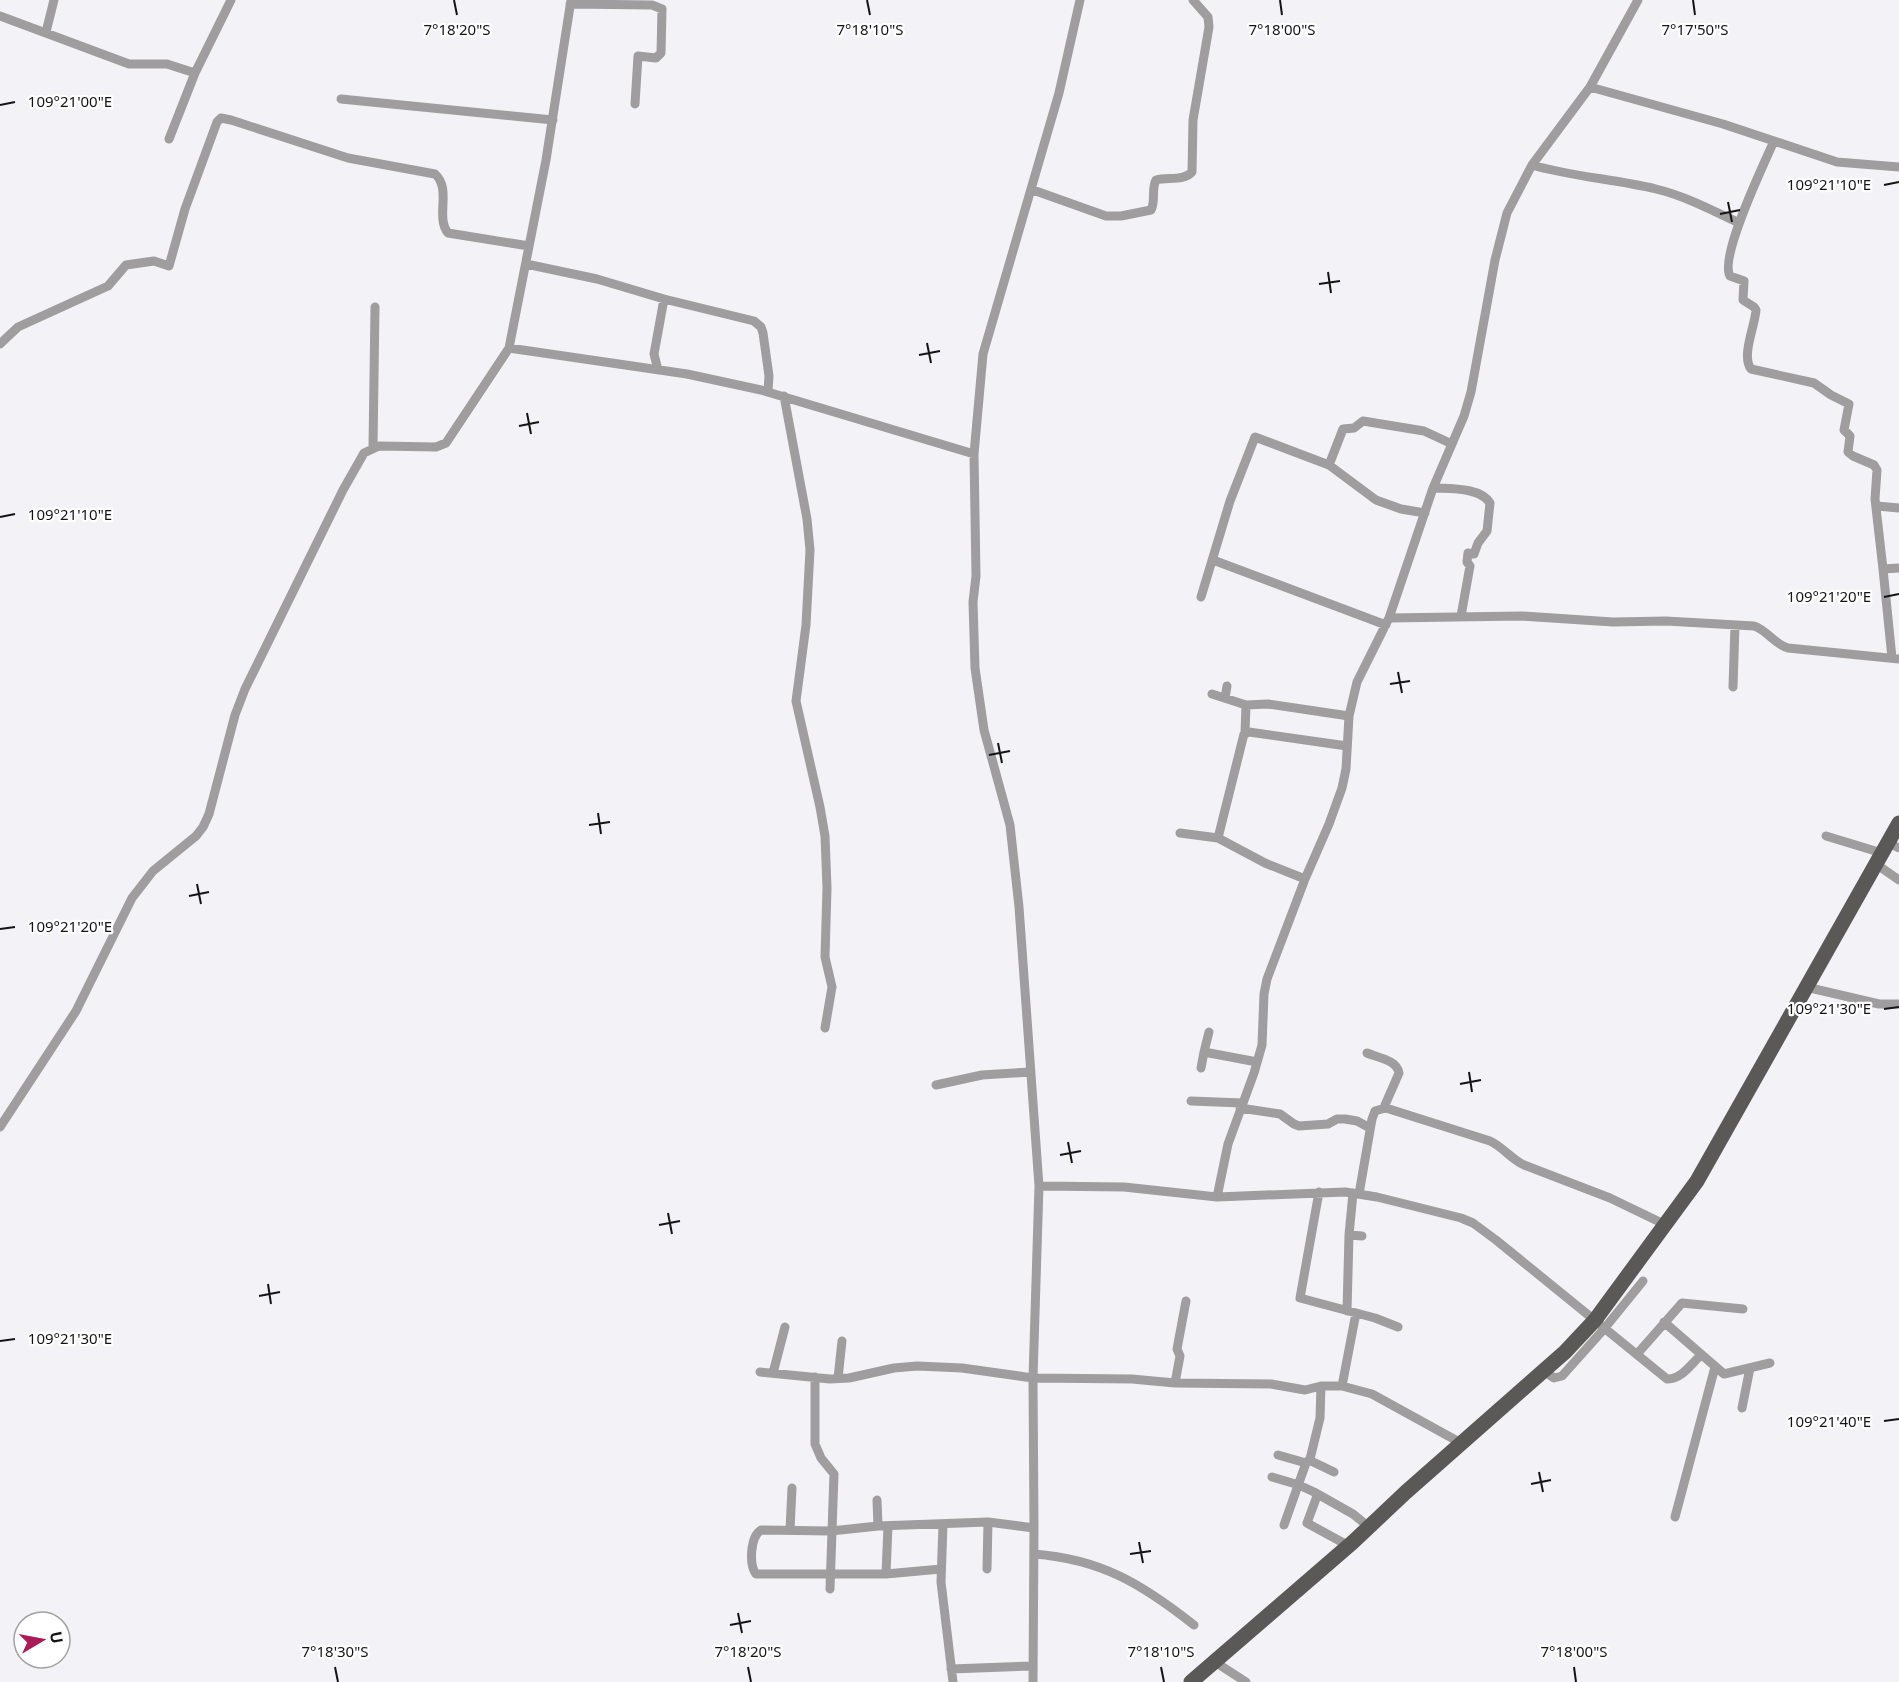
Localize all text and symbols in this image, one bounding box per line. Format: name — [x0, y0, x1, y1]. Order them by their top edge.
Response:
text: 7°18'20"S — [423, 19, 491, 39]
text: 7°18'10"S — [836, 19, 904, 39]
text: 7°18'00"S — [1248, 19, 1316, 39]
text: 7°17'50"S — [1661, 19, 1729, 39]
text: 109°21'00"E — [28, 91, 112, 111]
text: 109°21'10"E — [1787, 174, 1871, 194]
text: 109°21'10"E — [28, 504, 112, 524]
text: 109°21'20"E — [1787, 586, 1871, 606]
text: 109°21'20"E — [28, 916, 112, 936]
text: 109°21'30"E — [1787, 998, 1871, 1018]
text: 109°21'30"E — [28, 1328, 112, 1348]
text: 109°21'40"E — [1787, 1411, 1871, 1431]
north arrow — [12, 1610, 72, 1670]
text: U — [45, 1630, 69, 1645]
text: 7°18'30"S — [301, 1641, 369, 1661]
text: 7°18'20"S — [714, 1641, 782, 1661]
text: 7°18'10"S — [1127, 1641, 1195, 1661]
text: 7°18'00"S — [1540, 1641, 1608, 1661]

